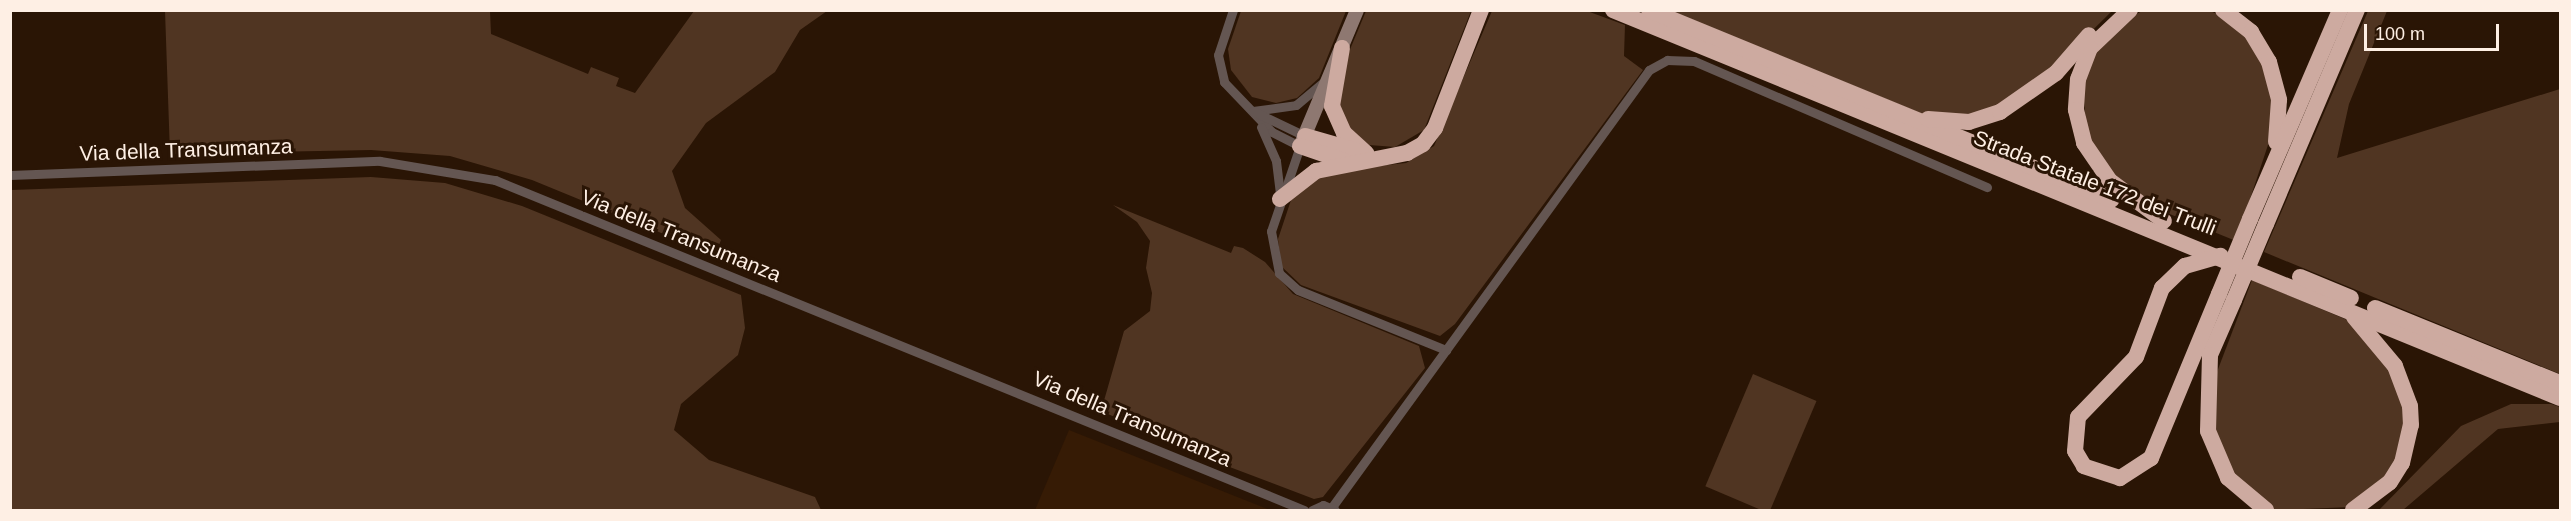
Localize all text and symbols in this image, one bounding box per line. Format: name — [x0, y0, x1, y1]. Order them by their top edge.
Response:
scale bar — [2367, 12, 2502, 50]
text: 100 m — [2375, 24, 2425, 44]
street label: Strada Statale 172 dei Trulli — [1970, 125, 2220, 241]
street label: Via della Transumanza — [79, 134, 293, 166]
street label: Via della Transumanza — [577, 184, 785, 288]
street label: Via della Transumanza — [1029, 366, 1235, 472]

